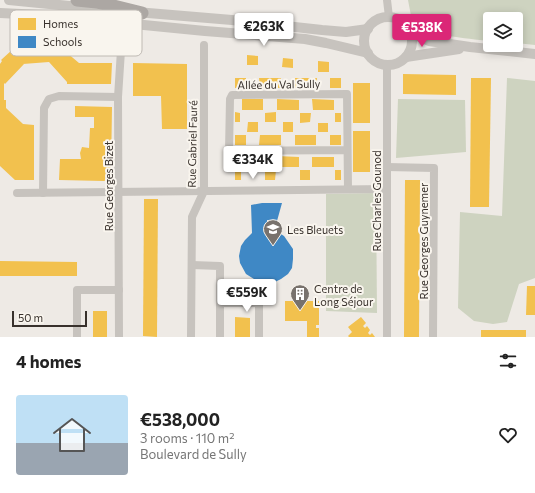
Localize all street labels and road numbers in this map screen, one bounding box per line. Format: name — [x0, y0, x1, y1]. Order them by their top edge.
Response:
street label: Allée du Val Sully — [237, 77, 321, 91]
street label: Rue Gabriel Fauré — [185, 100, 199, 188]
street label: Rue Georges Bizet — [102, 140, 115, 231]
street label: Rue Charles Gounod — [370, 150, 383, 252]
street label: Rue Georges Guynemer — [417, 182, 430, 299]

